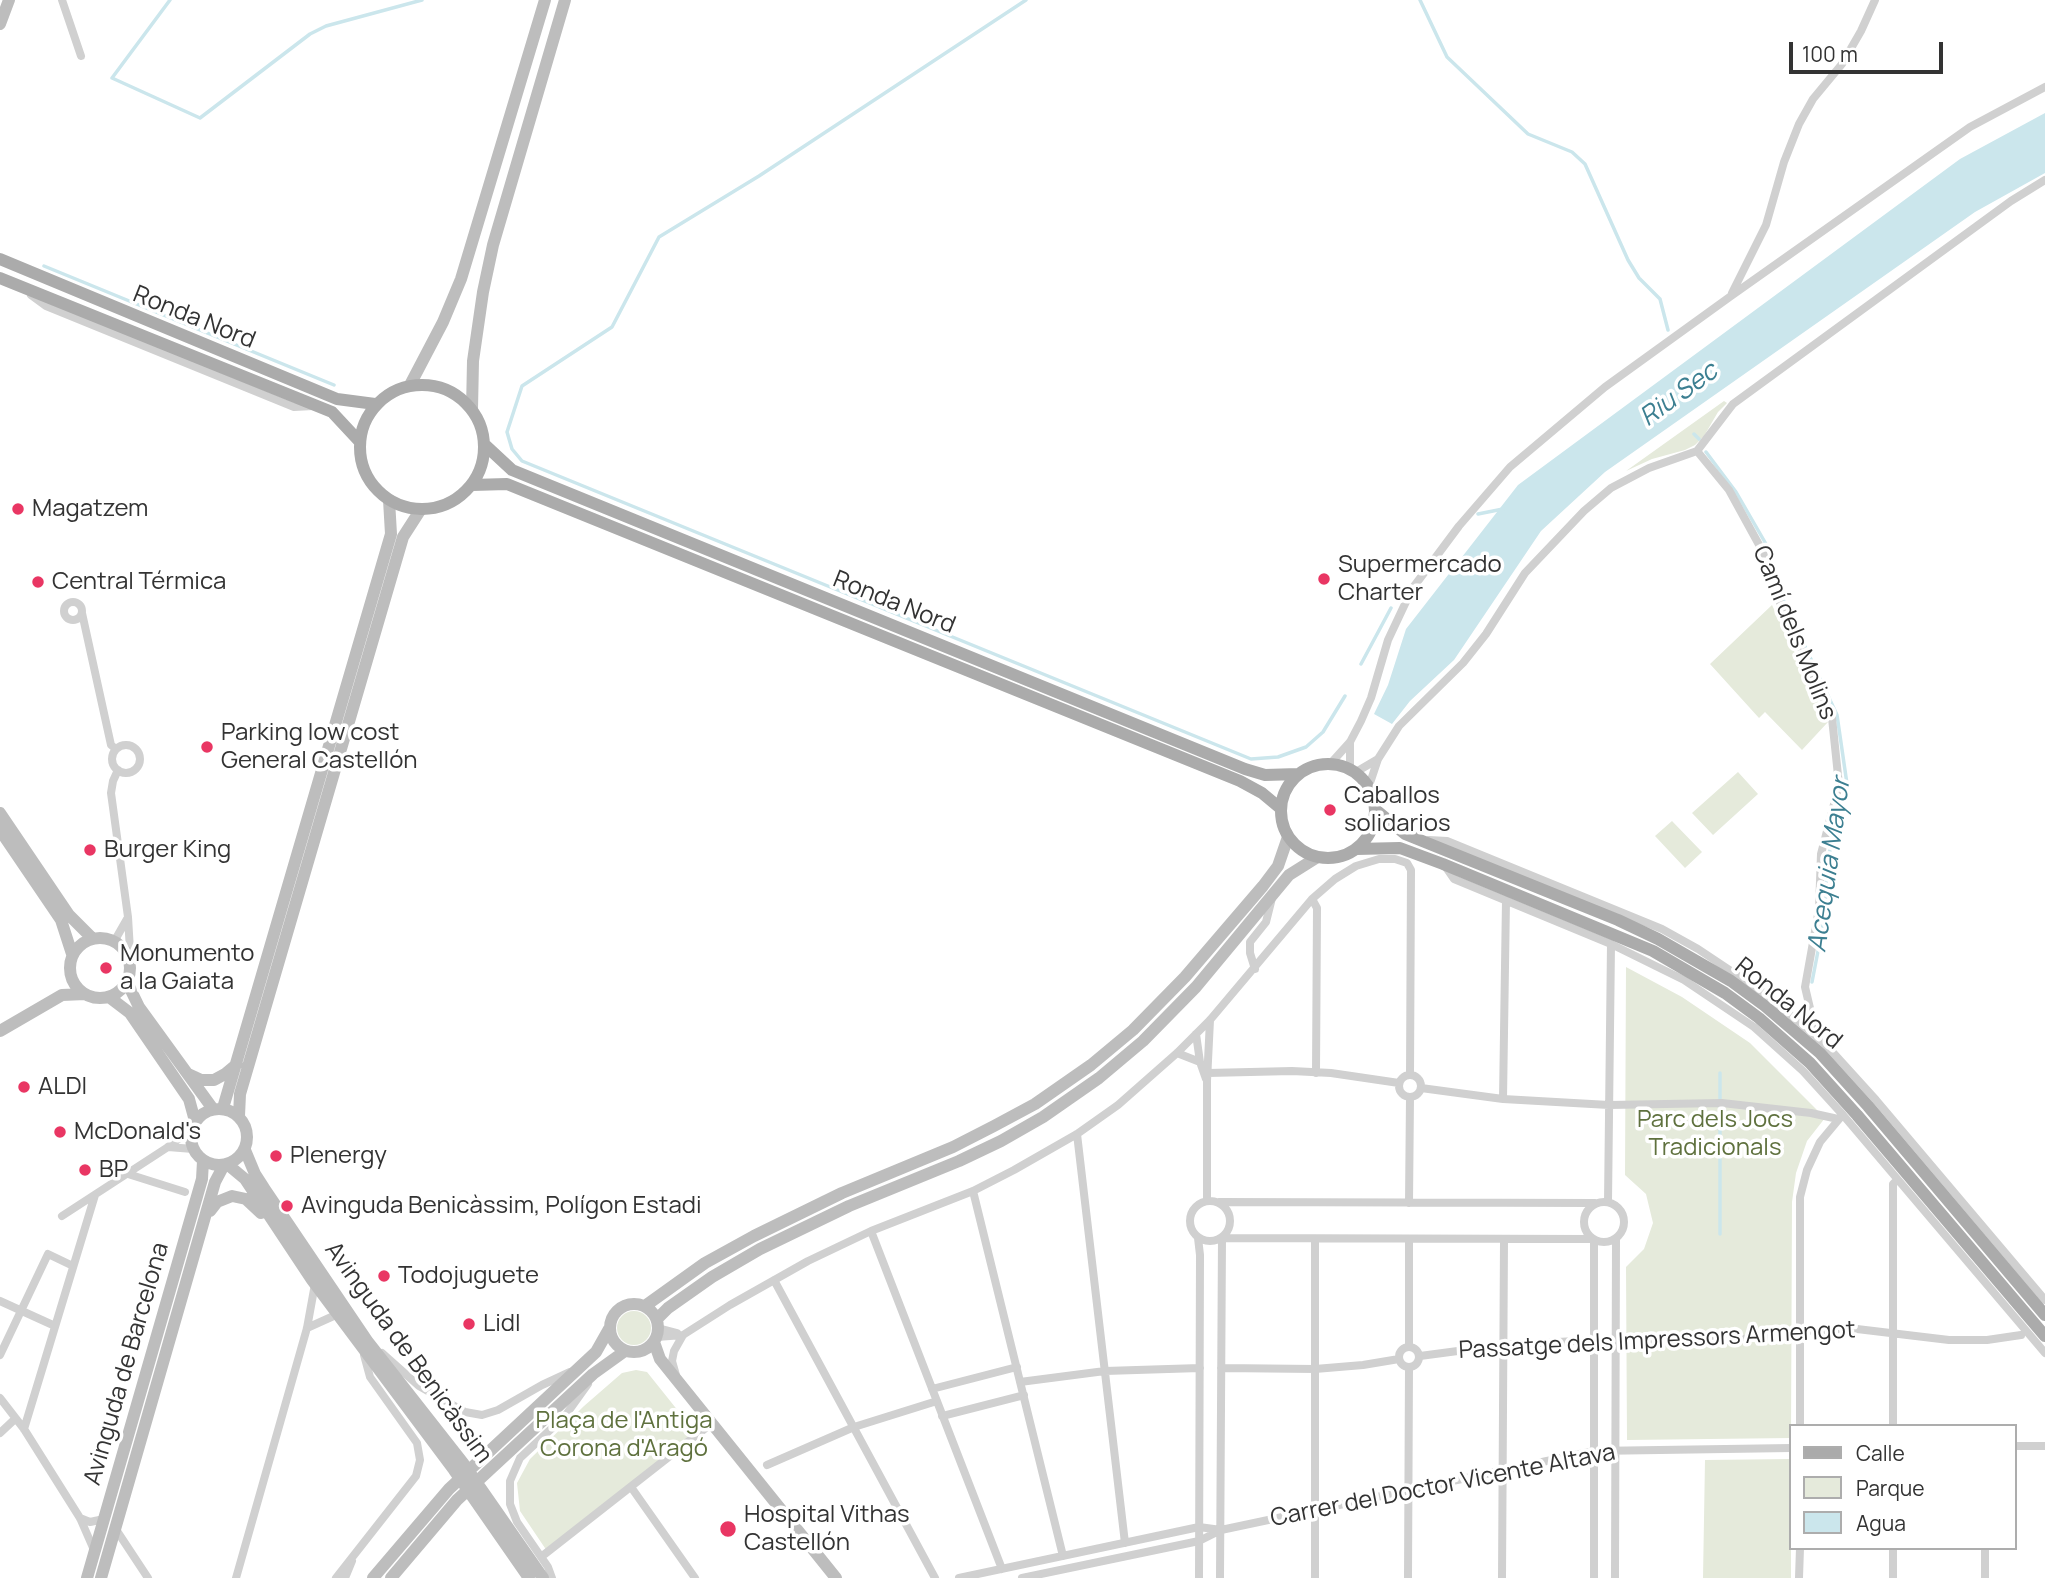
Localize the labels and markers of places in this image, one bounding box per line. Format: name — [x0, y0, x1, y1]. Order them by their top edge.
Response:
place label: Magatzem — [32, 495, 148, 523]
marker: Magatzem — [10, 501, 26, 517]
place label: Supermercado Charter — [1338, 551, 1502, 607]
place label: Central Térmica — [52, 568, 226, 596]
marker: Supermercado Charter — [1316, 571, 1332, 587]
marker: Central Térmica — [30, 574, 46, 590]
place label: Parking low cost General Castellón — [221, 719, 418, 775]
marker: Parking low cost General Castellón — [199, 739, 215, 755]
place label: Caballos solidarios — [1344, 782, 1450, 838]
marker: Caballos solidarios — [1322, 802, 1338, 818]
place label: Burger King — [104, 836, 231, 864]
marker: Burger King — [82, 842, 98, 858]
place label: Monumento a la Gaiata — [120, 940, 254, 996]
marker: Monumento a la Gaiata — [98, 960, 114, 976]
place label: ALDI — [38, 1073, 87, 1101]
marker: ALDI — [16, 1079, 32, 1095]
place label: McDonald's — [74, 1118, 201, 1146]
marker: McDonald's — [52, 1124, 68, 1140]
place label: Plenergy — [290, 1142, 387, 1170]
marker: Plenergy — [268, 1148, 284, 1164]
place label: BP — [99, 1156, 128, 1184]
marker: BP — [77, 1162, 93, 1178]
place label: Avinguda Benicàssim, Polígon Estadi — [301, 1192, 702, 1220]
marker: Avinguda Benicàssim, Polígon Estadi — [279, 1198, 295, 1214]
place label: Todojuguete — [398, 1262, 539, 1290]
marker: Todojuguete — [376, 1268, 392, 1284]
place label: Lidl — [483, 1310, 521, 1338]
marker: Lidl — [461, 1316, 477, 1332]
place label: Hospital Vithas Castellón — [744, 1501, 910, 1557]
marker: Hospital Vithas Castellón — [718, 1519, 738, 1539]

